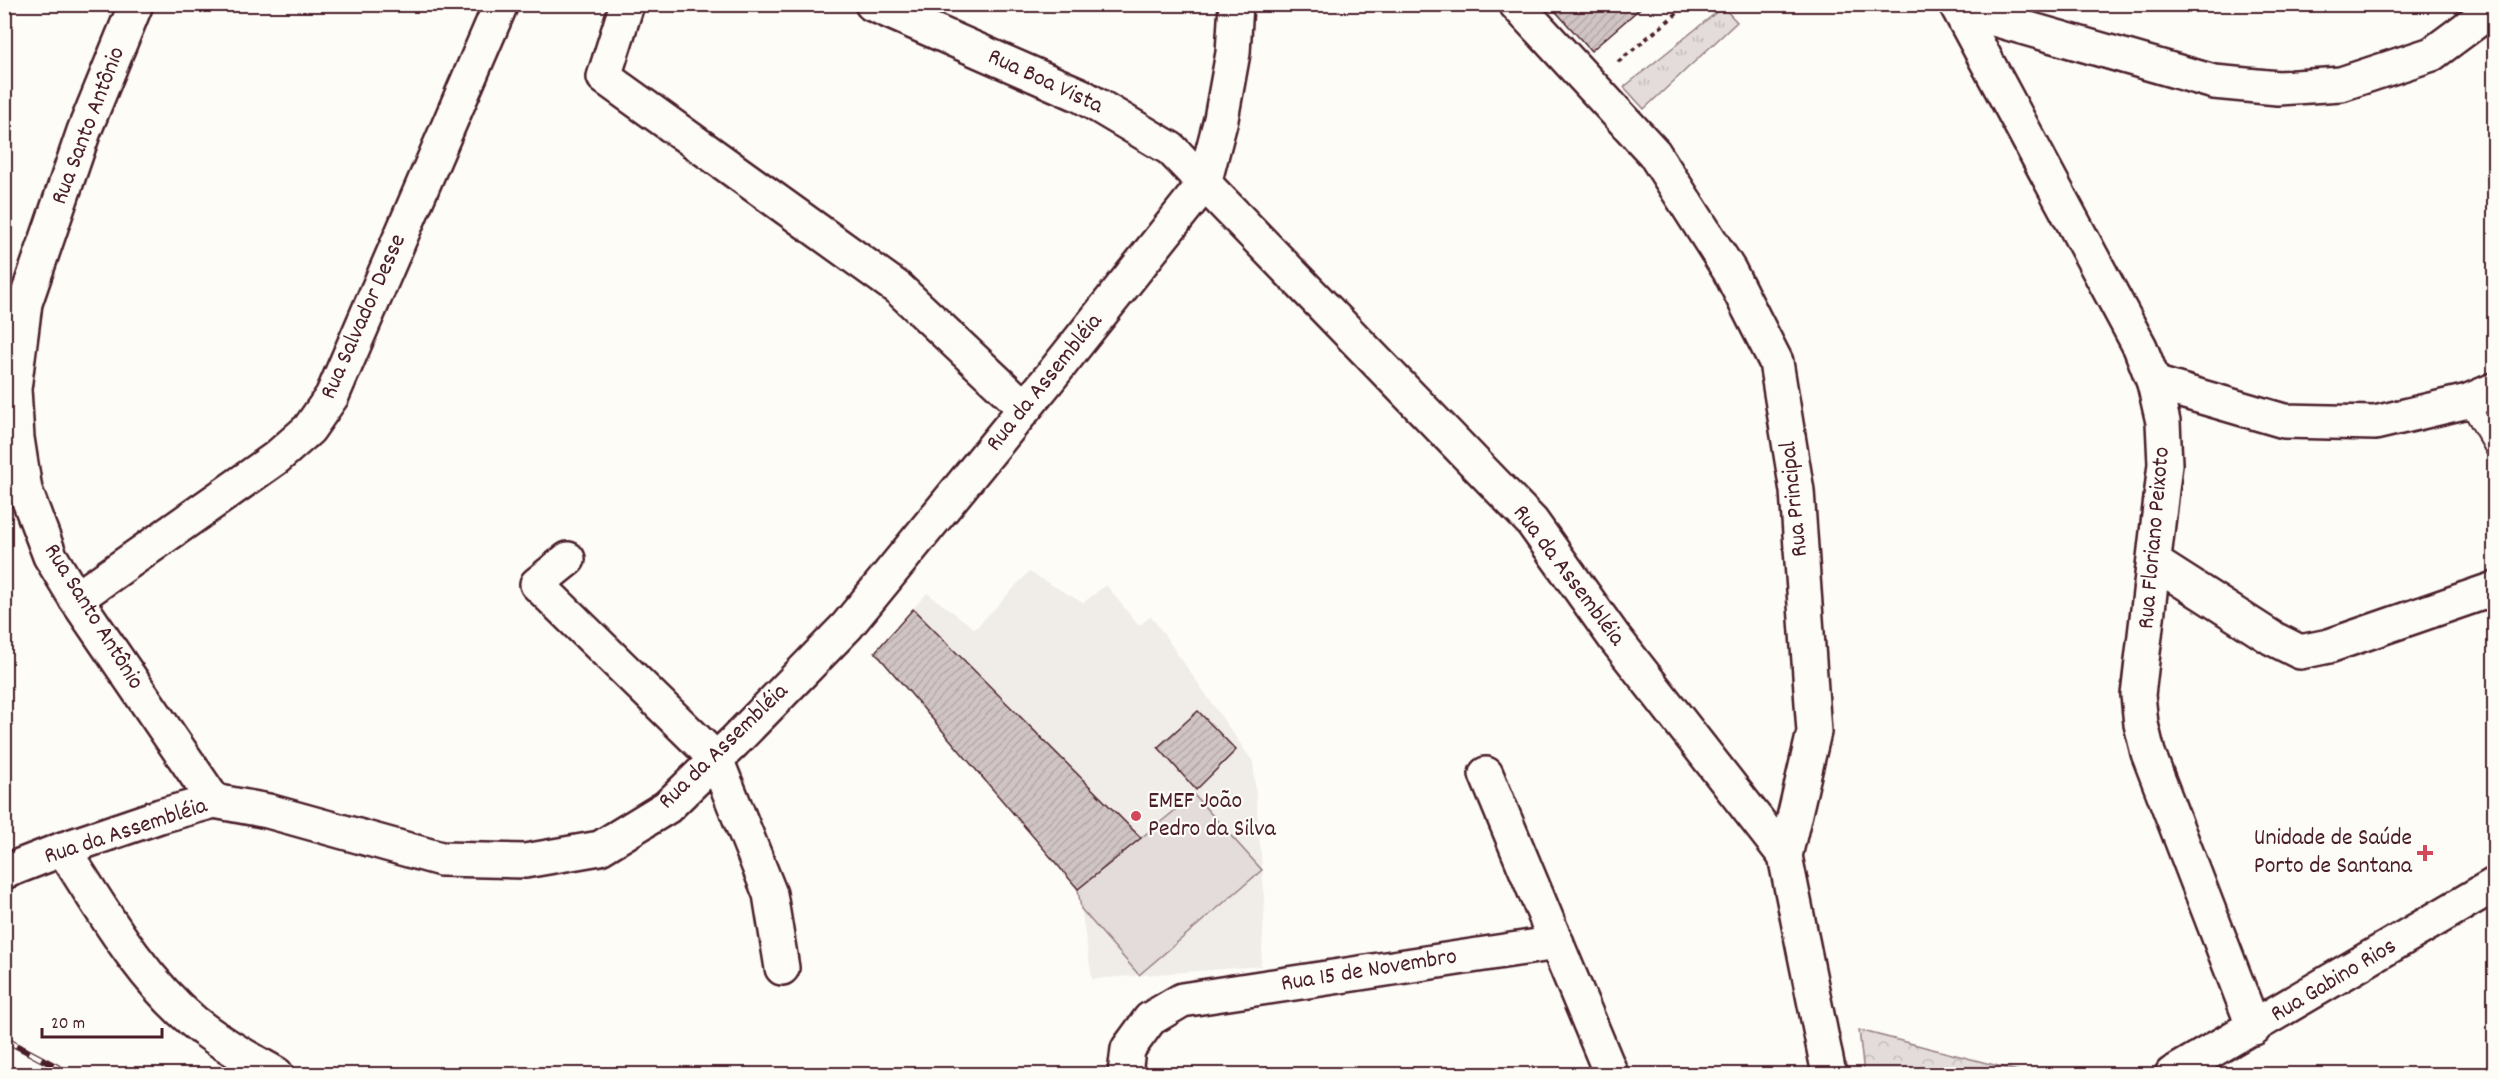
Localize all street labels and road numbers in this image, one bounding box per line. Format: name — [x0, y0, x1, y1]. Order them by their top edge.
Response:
street label: Rua Boa Vista — [982, 40, 1109, 124]
street label: Rua Santo Antônio — [43, 42, 135, 210]
street label: Rua Salvador Desse — [312, 229, 416, 405]
street label: Rua da Assembléia — [979, 306, 1112, 459]
street label: Rua Principal — [1772, 439, 1818, 559]
street label: Rua Floriano Peixoto — [2130, 446, 2180, 630]
street label: Rua da Assembléia — [1503, 498, 1633, 654]
street label: Rua Santo Antônio — [34, 537, 152, 697]
street label: Rua da Assembléia — [651, 675, 797, 818]
street label: Rua da Assembléia — [40, 789, 212, 874]
street label: Rua Gabino Rios — [2265, 930, 2403, 1032]
street label: Rua 15 de Novembro — [1279, 940, 1459, 1002]

